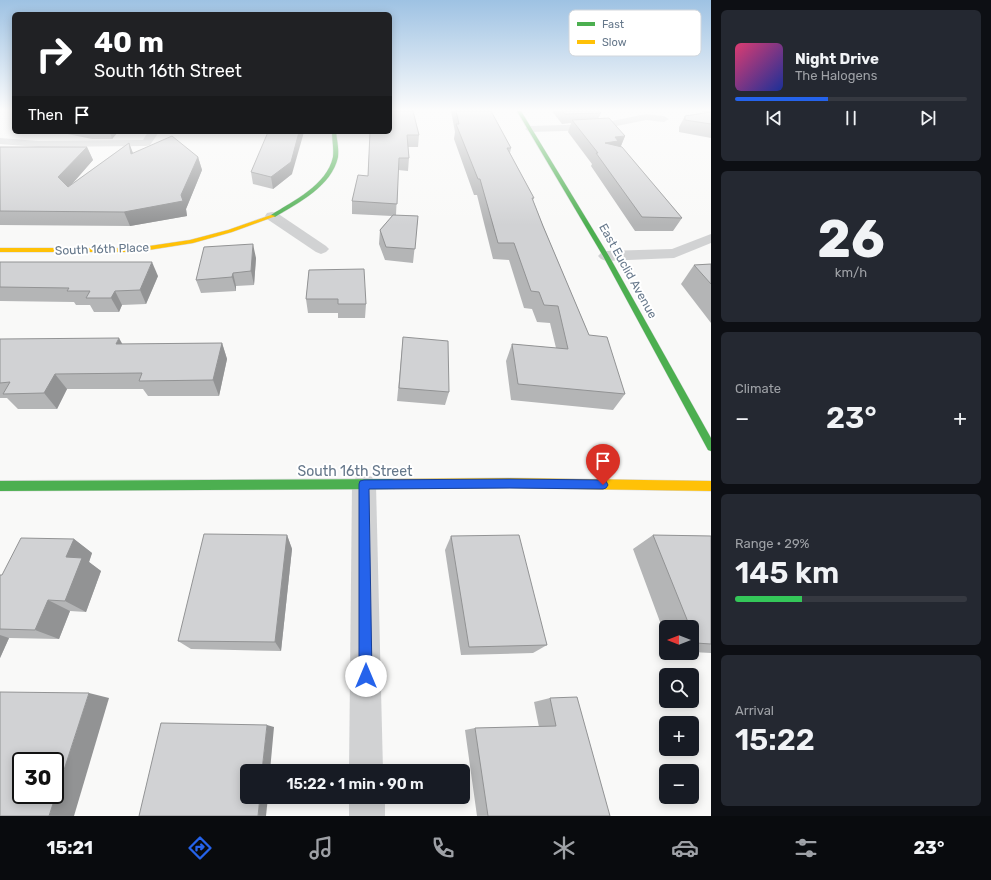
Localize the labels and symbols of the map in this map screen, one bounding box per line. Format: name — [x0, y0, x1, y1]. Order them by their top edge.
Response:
legend — [569, 10, 701, 56]
text: Fast — [602, 18, 625, 31]
text: Slow — [602, 36, 627, 49]
street label: East Euclid Avenue — [596, 221, 660, 321]
street label: South 16th Place — [55, 240, 150, 258]
pin — [586, 444, 620, 485]
street label: South 16th Street — [298, 463, 413, 480]
north arrow — [659, 620, 699, 660]
position arrow — [345, 655, 387, 697]
speed limit sign: 30 — [12, 752, 64, 804]

